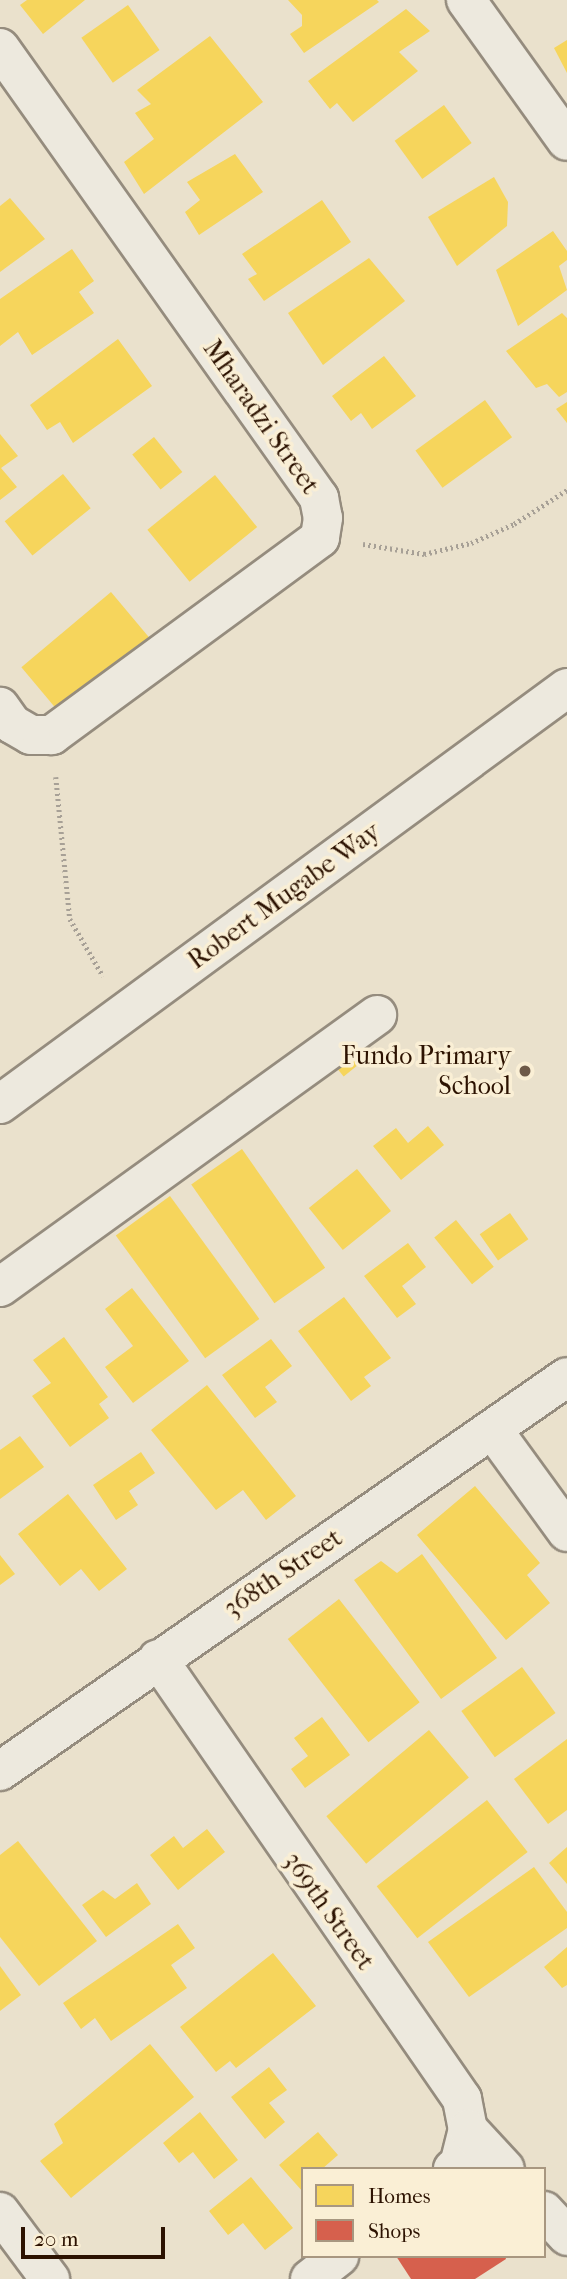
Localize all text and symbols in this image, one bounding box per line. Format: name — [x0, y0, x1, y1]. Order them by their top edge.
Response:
street label: Mharadzi Street — [196, 334, 326, 500]
street label: Robert Mugabe Way — [182, 816, 386, 976]
place label: Fundo Primary School — [341, 1040, 511, 1102]
marker: Fundo Primary School — [517, 1063, 533, 1079]
street label: 368th Street — [218, 1522, 348, 1624]
street label: 369th Street — [277, 1846, 381, 1976]
legend — [301, 2167, 546, 2258]
text: Homes — [368, 2184, 430, 2208]
scale bar — [24, 2212, 168, 2256]
text: Shops — [368, 2219, 420, 2243]
text: 20 m — [34, 2227, 78, 2251]

